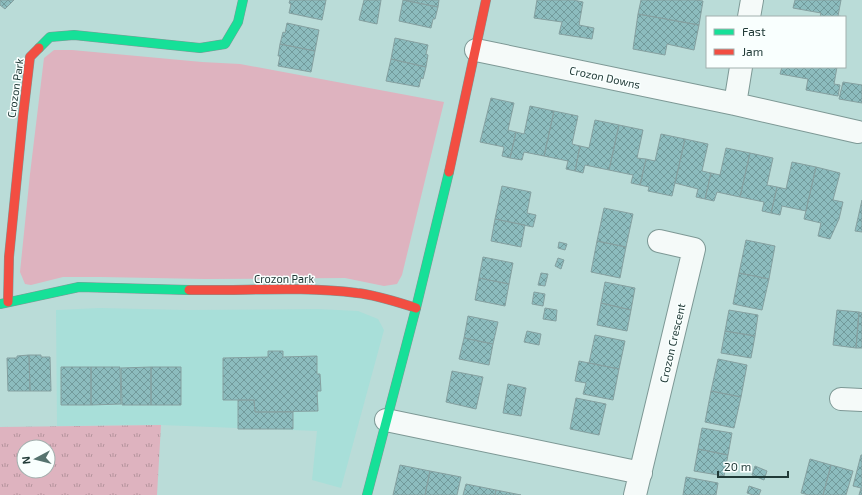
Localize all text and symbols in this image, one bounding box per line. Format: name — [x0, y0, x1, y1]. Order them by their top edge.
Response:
legend — [706, 16, 846, 68]
text: Fast — [742, 24, 766, 38]
text: Jam — [742, 44, 763, 58]
street label: Crozon Park — [4, 57, 26, 119]
street label: Crozon Downs — [568, 63, 642, 91]
street label: Crozon Park — [254, 272, 314, 285]
street label: Crozon Crescent — [657, 302, 687, 384]
north arrow — [16, 439, 56, 479]
scale bar — [718, 453, 788, 479]
text: N — [19, 455, 33, 465]
text: 20 m — [724, 459, 751, 473]

